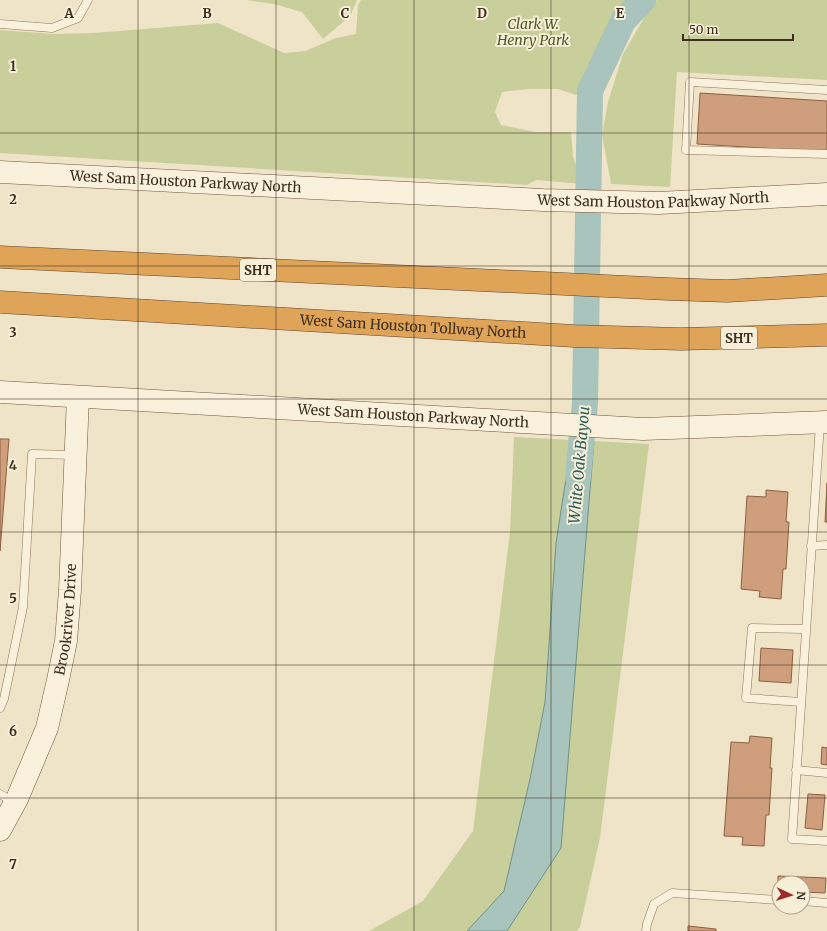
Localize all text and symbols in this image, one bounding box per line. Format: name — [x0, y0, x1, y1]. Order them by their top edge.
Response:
text: A — [63, 5, 74, 22]
text: B — [202, 5, 212, 22]
text: C — [341, 5, 350, 22]
text: D — [477, 5, 487, 22]
text: E — [616, 5, 625, 22]
park label: Clark W. Henry Park — [496, 15, 569, 49]
scale bar — [683, 16, 793, 42]
text: 50 m — [689, 22, 718, 37]
text: 1 — [10, 58, 16, 75]
street label: West Sam Houston Parkway North — [68, 167, 302, 197]
street label: West Sam Houston Parkway North — [536, 188, 770, 212]
text: 2 — [9, 191, 17, 208]
road number: SHT — [240, 259, 276, 281]
street label: West Sam Houston Tollway North — [299, 311, 527, 342]
text: 3 — [9, 324, 17, 341]
road number: SHT — [721, 327, 757, 349]
street label: West Sam Houston Parkway North — [296, 400, 530, 431]
water label: White Oak Bayou — [564, 405, 594, 525]
text: 4 — [9, 457, 18, 474]
street label: Brookriver Drive — [50, 563, 80, 677]
text: 5 — [9, 590, 17, 607]
text: 6 — [9, 723, 17, 740]
text: 7 — [9, 856, 17, 873]
north arrow — [771, 875, 811, 915]
text: N — [794, 891, 808, 901]

